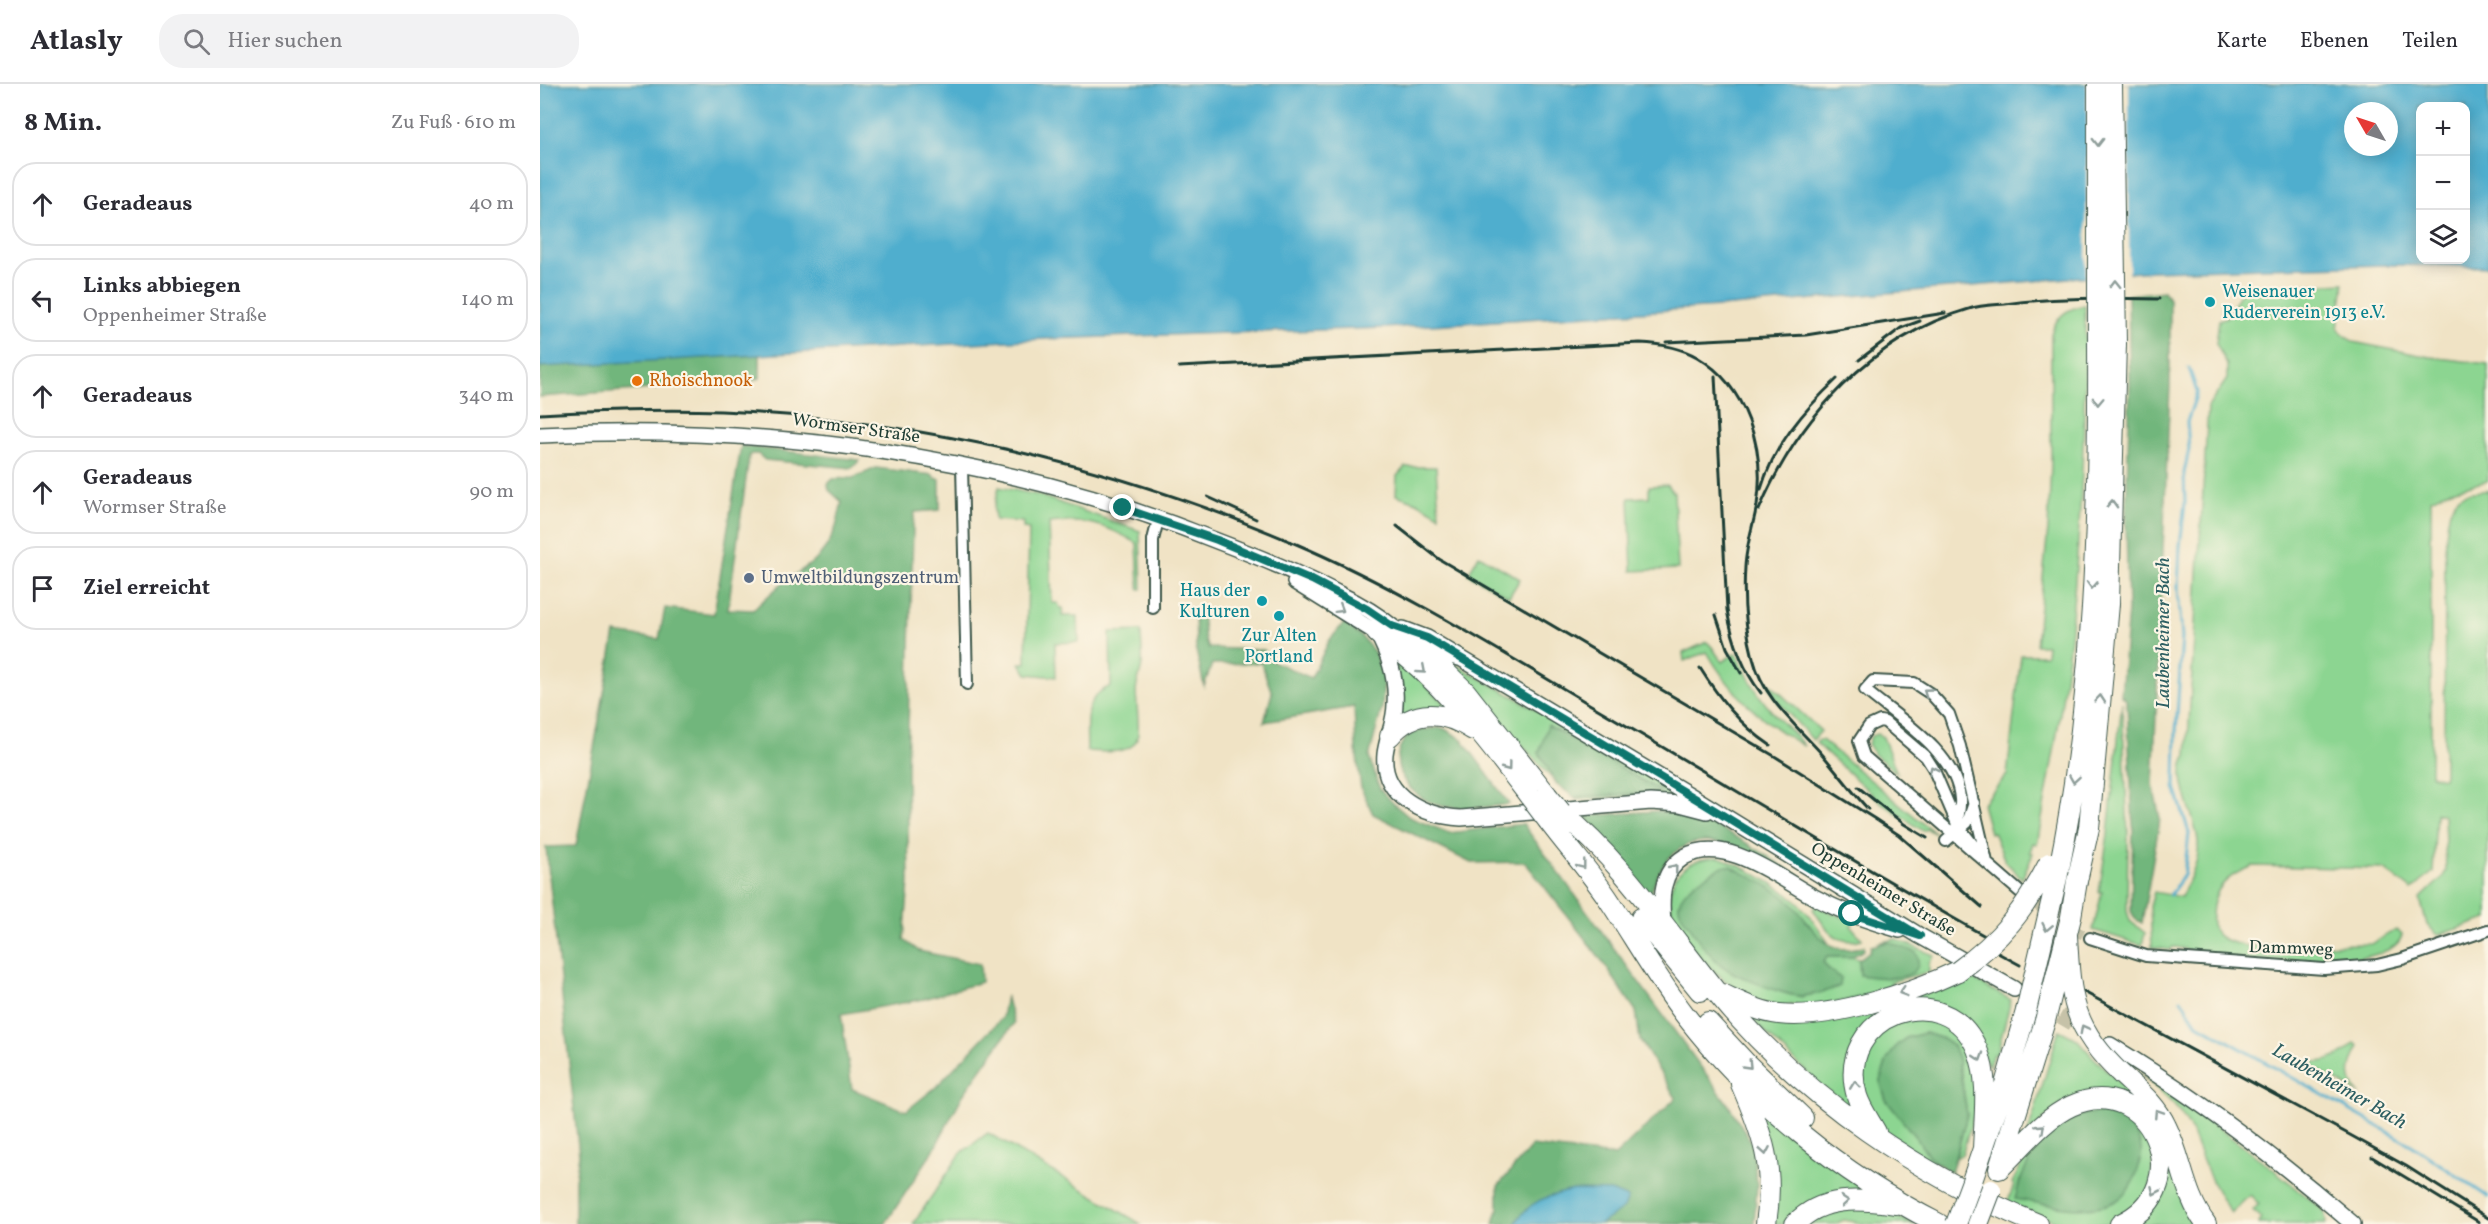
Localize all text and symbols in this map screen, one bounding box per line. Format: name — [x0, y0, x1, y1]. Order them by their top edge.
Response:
search box — [159, 14, 579, 68]
text: Atlasly — [30, 22, 123, 61]
icon: search — [180, 25, 213, 58]
text: Hier suchen — [228, 26, 343, 57]
text: Karte — [2216, 27, 2267, 56]
text: Ebenen — [2300, 27, 2369, 56]
text: Teilen — [2402, 27, 2458, 56]
north arrow — [2344, 102, 2398, 156]
map controls — [2416, 102, 2470, 264]
button: + — [2416, 102, 2470, 156]
text: 8 Min. — [24, 105, 102, 141]
text: Zu Fuß · 610 m — [391, 109, 516, 137]
one-way arrow — [2092, 138, 2104, 147]
button: − — [2416, 156, 2470, 210]
icon: ahead — [26, 188, 59, 221]
text: Geradeaus — [83, 189, 193, 220]
text: 40 m — [469, 190, 514, 218]
button: layers — [2416, 210, 2470, 264]
text: Links abbiegen — [83, 271, 241, 302]
one-way arrow — [2109, 280, 2122, 289]
place label: Weisenauer Ruderverein 1913 e.V. — [2222, 280, 2386, 326]
icon: left — [26, 284, 59, 317]
text: 140 m — [461, 286, 514, 314]
marker: Weisenauer Ruderverein 1913 e.V. — [2203, 295, 2217, 309]
text: Oppenheimer Straße — [83, 302, 267, 330]
place label: Rhoischnook — [649, 369, 753, 394]
marker: Rhoischnook — [630, 374, 644, 388]
icon: ahead — [26, 380, 59, 413]
text: Geradeaus — [83, 381, 193, 412]
text: 340 m — [458, 382, 514, 410]
one-way arrow — [2092, 397, 2104, 406]
street label: Wormser Straße — [790, 408, 922, 450]
text: Geradeaus — [83, 463, 193, 494]
icon: ahead — [26, 476, 59, 509]
text: 90 m — [470, 478, 514, 506]
text: Wormser Straße — [83, 494, 226, 522]
route end — [1109, 494, 1135, 520]
one-way arrow — [2105, 499, 2118, 508]
water label: Laubenheimer Bach — [2150, 557, 2178, 709]
place label: Umweltbildungszentrum — [761, 566, 959, 591]
marker: Umweltbildungszentrum — [742, 571, 756, 585]
icon: arrive — [26, 572, 59, 605]
text: Ziel erreicht — [83, 573, 210, 604]
place label: Haus der Kulturen — [1179, 579, 1250, 625]
one-way arrow — [2085, 581, 2098, 590]
marker: Haus der Kulturen — [1255, 594, 1269, 608]
one-way arrow — [1333, 602, 1344, 613]
marker: Zur Alten Portland — [1272, 609, 1286, 623]
place label: Zur Alten Portland — [1241, 624, 1317, 670]
one-way arrow — [1415, 663, 1426, 674]
one-way arrow — [1922, 688, 1933, 699]
one-way arrow — [2093, 694, 2106, 703]
one-way arrow — [1500, 761, 1511, 772]
one-way arrow — [1929, 766, 1941, 777]
one-way arrow — [2069, 775, 2081, 784]
street label: Oppenheimer Straße — [1806, 837, 1960, 943]
one-way arrow — [1575, 858, 1586, 869]
one-way arrow — [1666, 864, 1677, 875]
route start — [1838, 900, 1864, 926]
one-way arrow — [2041, 921, 2054, 931]
street label: Dammweg — [2248, 935, 2334, 963]
one-way arrow — [1898, 985, 1909, 997]
one-way arrow — [2080, 1025, 2091, 1035]
water label: Laubenheimer Bach — [2266, 1037, 2412, 1137]
one-way arrow — [1972, 1051, 1984, 1062]
one-way arrow — [1740, 1057, 1751, 1068]
one-way arrow — [1850, 1080, 1862, 1089]
one-way arrow — [2154, 1109, 2166, 1119]
one-way arrow — [2034, 1124, 2044, 1135]
one-way arrow — [1758, 1145, 1771, 1155]
one-way arrow — [2150, 1185, 2162, 1196]
one-way arrow — [1841, 1194, 1850, 1207]

